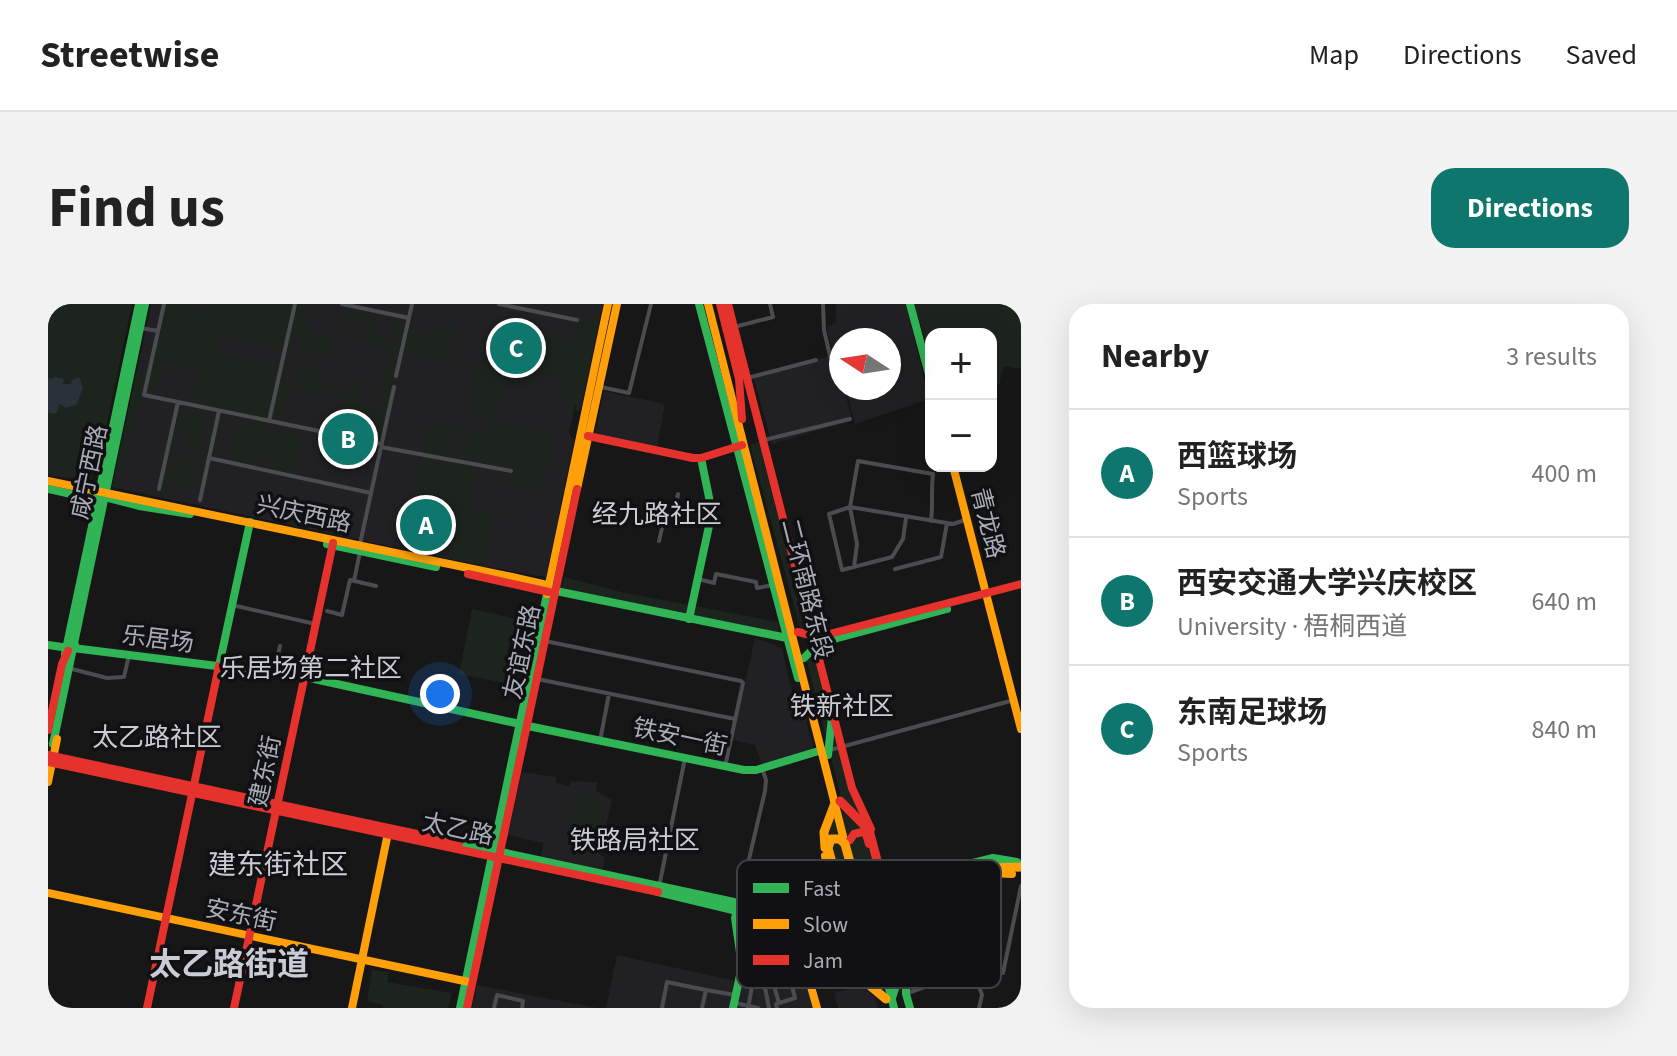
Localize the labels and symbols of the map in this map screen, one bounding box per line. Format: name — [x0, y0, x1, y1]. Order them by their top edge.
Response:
pin: C — [490, 318, 542, 378]
north arrow — [829, 328, 901, 400]
pin: B — [322, 409, 374, 469]
street label: 咸宁西路 — [62, 422, 117, 523]
street label: 青龙路 — [962, 484, 1013, 562]
street label: 兴庆西路 — [253, 487, 354, 542]
pin: A — [400, 495, 452, 555]
district label: 经九路社区 — [592, 496, 722, 533]
street label: 二环南路东段 — [772, 515, 841, 663]
street label: 友谊东路 — [495, 602, 550, 703]
street label: 乐居场 — [120, 618, 196, 661]
district label: 乐居场第二社区 — [220, 650, 402, 687]
your location — [420, 674, 460, 714]
district label: 铁新社区 — [790, 688, 894, 725]
street label: 铁安一街 — [629, 710, 730, 765]
district label: 太乙路社区 — [92, 719, 222, 756]
street label: 建东街 — [241, 732, 290, 810]
street label: 太乙路 — [419, 805, 497, 854]
district label: 铁路局社区 — [570, 822, 700, 859]
district label: 建东街社区 — [208, 845, 348, 885]
legend — [737, 860, 1001, 988]
text: Fast — [803, 873, 841, 905]
street label: 安东街 — [202, 891, 280, 940]
text: Slow — [803, 909, 848, 941]
district label: 太乙路街道 — [149, 942, 309, 988]
text: Jam — [803, 945, 843, 977]

